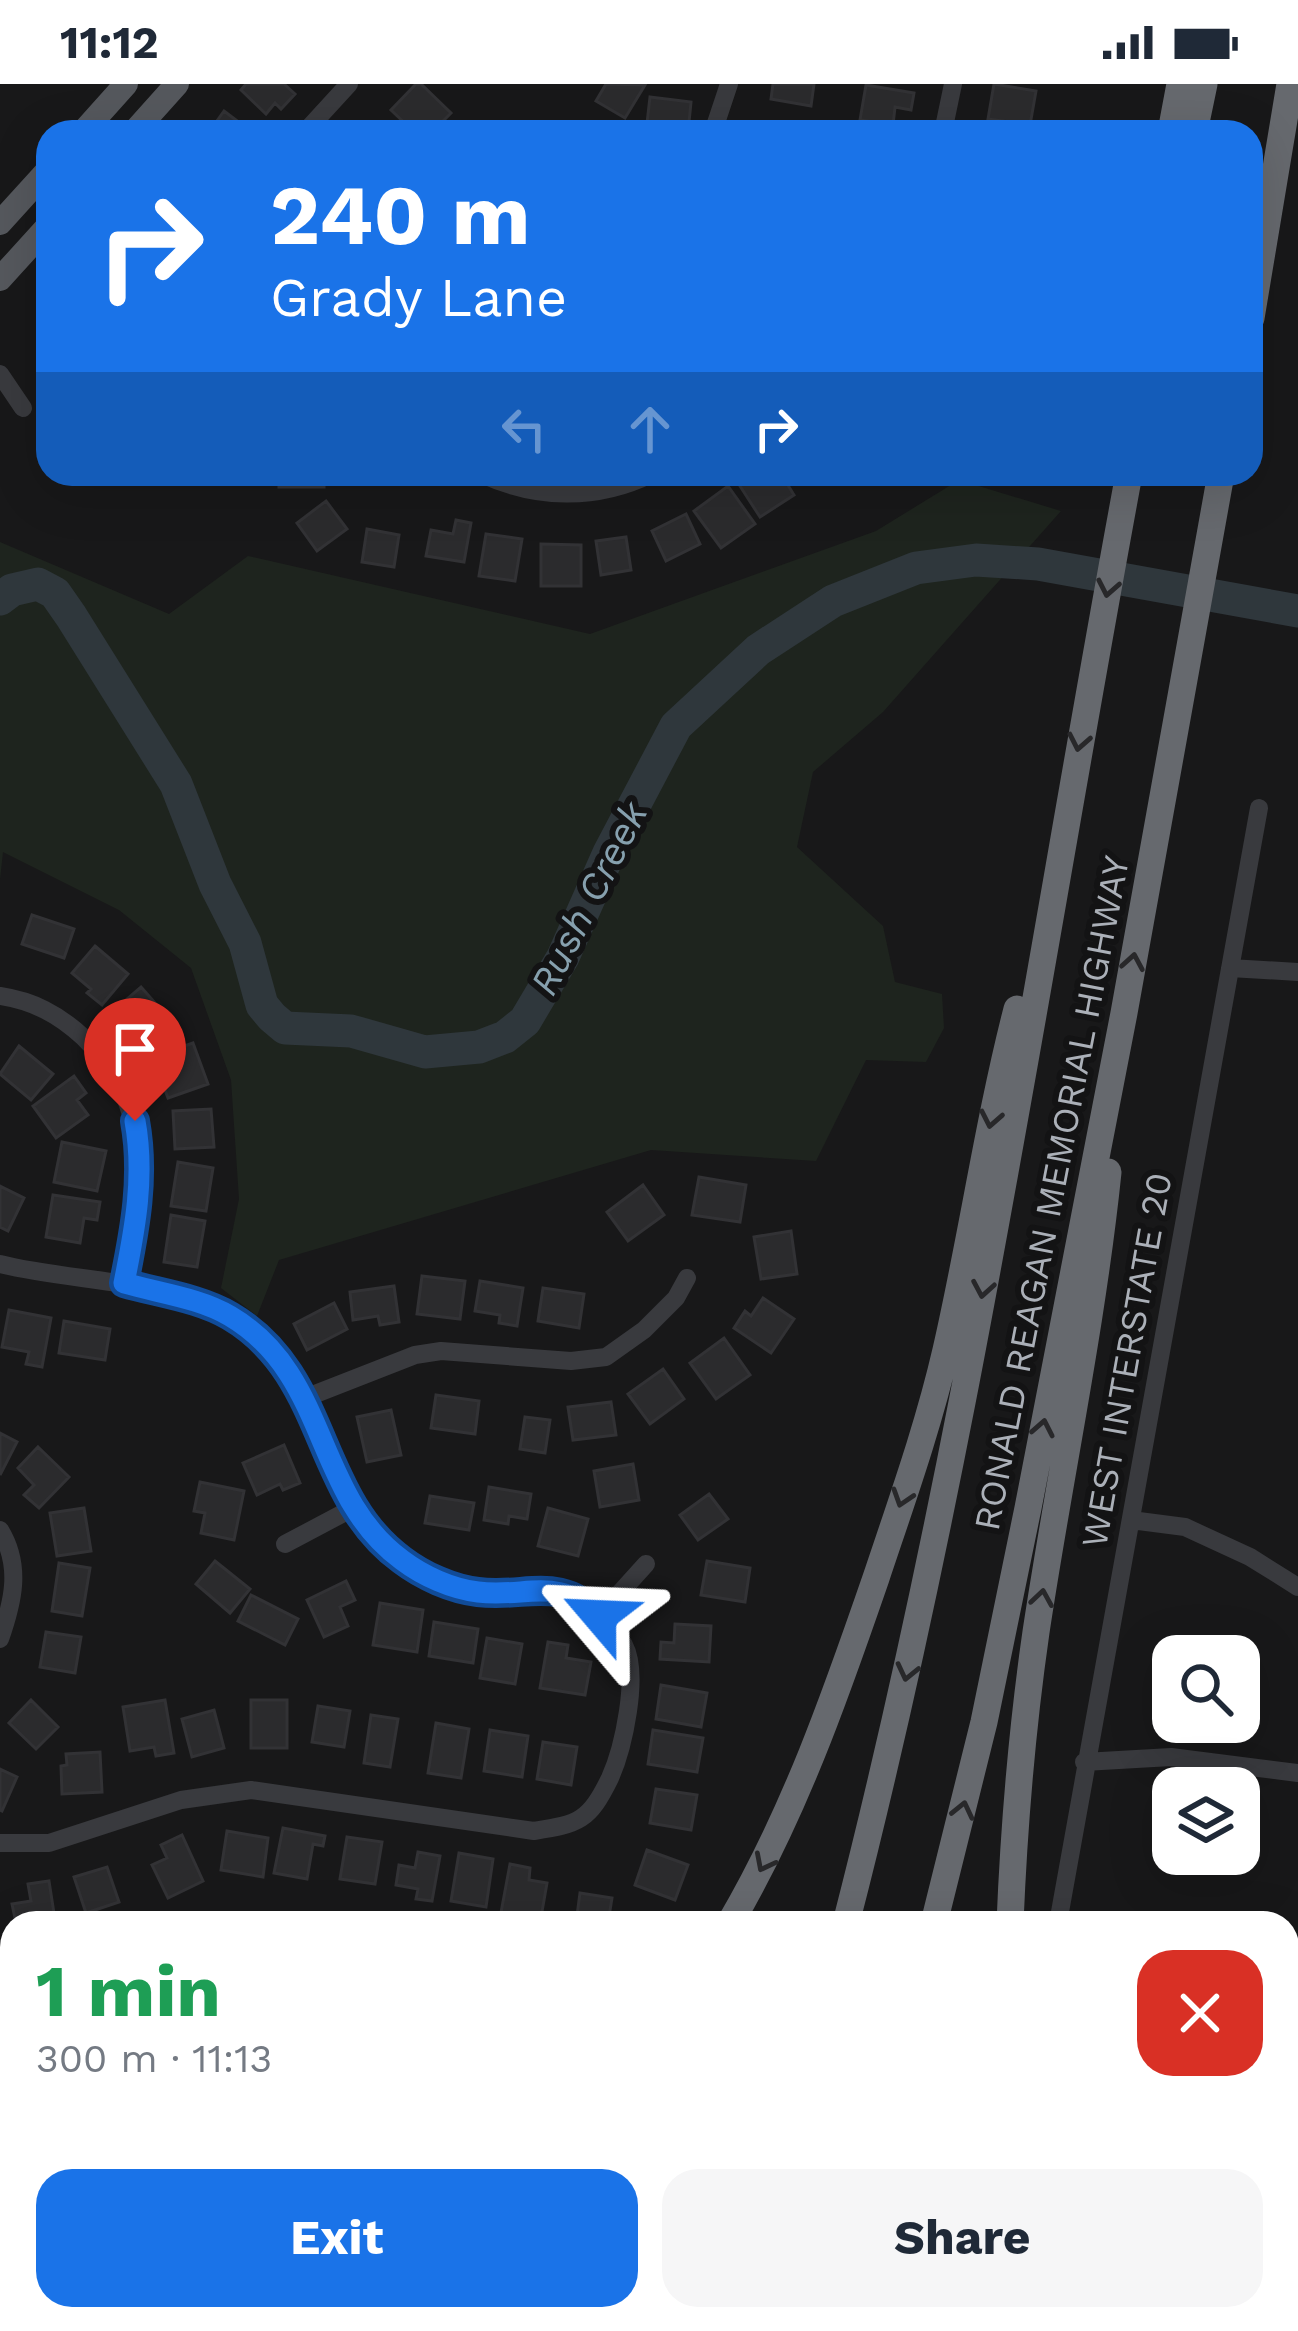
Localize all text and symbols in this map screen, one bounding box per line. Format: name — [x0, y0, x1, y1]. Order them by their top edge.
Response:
text: 11:12 — [60, 16, 159, 69]
text: 240 m — [270, 166, 531, 264]
icon: right — [72, 168, 228, 324]
text: Grady Lane — [270, 266, 567, 329]
icon: left — [491, 396, 557, 462]
icon: ahead — [617, 396, 683, 462]
icon: right — [743, 396, 809, 462]
one-way arrow — [1096, 577, 1122, 597]
one-way arrow — [1067, 732, 1093, 752]
water label: Rush Creek — [521, 793, 657, 1002]
street label: RONALD REAGAN MEMORIAL HIGHWAY — [966, 852, 1138, 1534]
one-way arrow — [1119, 953, 1145, 973]
pin — [84, 998, 186, 1121]
icon: arrive — [102, 1016, 168, 1082]
one-way arrow — [979, 1109, 1005, 1129]
street label: WEST INTERSTATE 20 — [1073, 1170, 1181, 1551]
one-way arrow — [971, 1279, 997, 1299]
one-way arrow — [1029, 1418, 1055, 1438]
one-way arrow — [892, 1487, 917, 1508]
position arrow — [536, 1553, 662, 1679]
one-way arrow — [1028, 1588, 1054, 1608]
map controls — [1152, 1635, 1260, 1875]
button: search — [1152, 1635, 1260, 1743]
one-way arrow — [896, 1661, 921, 1681]
button: layers — [1152, 1767, 1260, 1875]
one-way arrow — [949, 1800, 974, 1820]
one-way arrow — [755, 1850, 778, 1871]
text: 1 min — [36, 1949, 221, 2033]
button: close — [1137, 1950, 1263, 2076]
text: 300 m · 11:13 — [36, 2036, 272, 2081]
button: Exit — [36, 2169, 638, 2307]
button: Share — [662, 2169, 1263, 2307]

